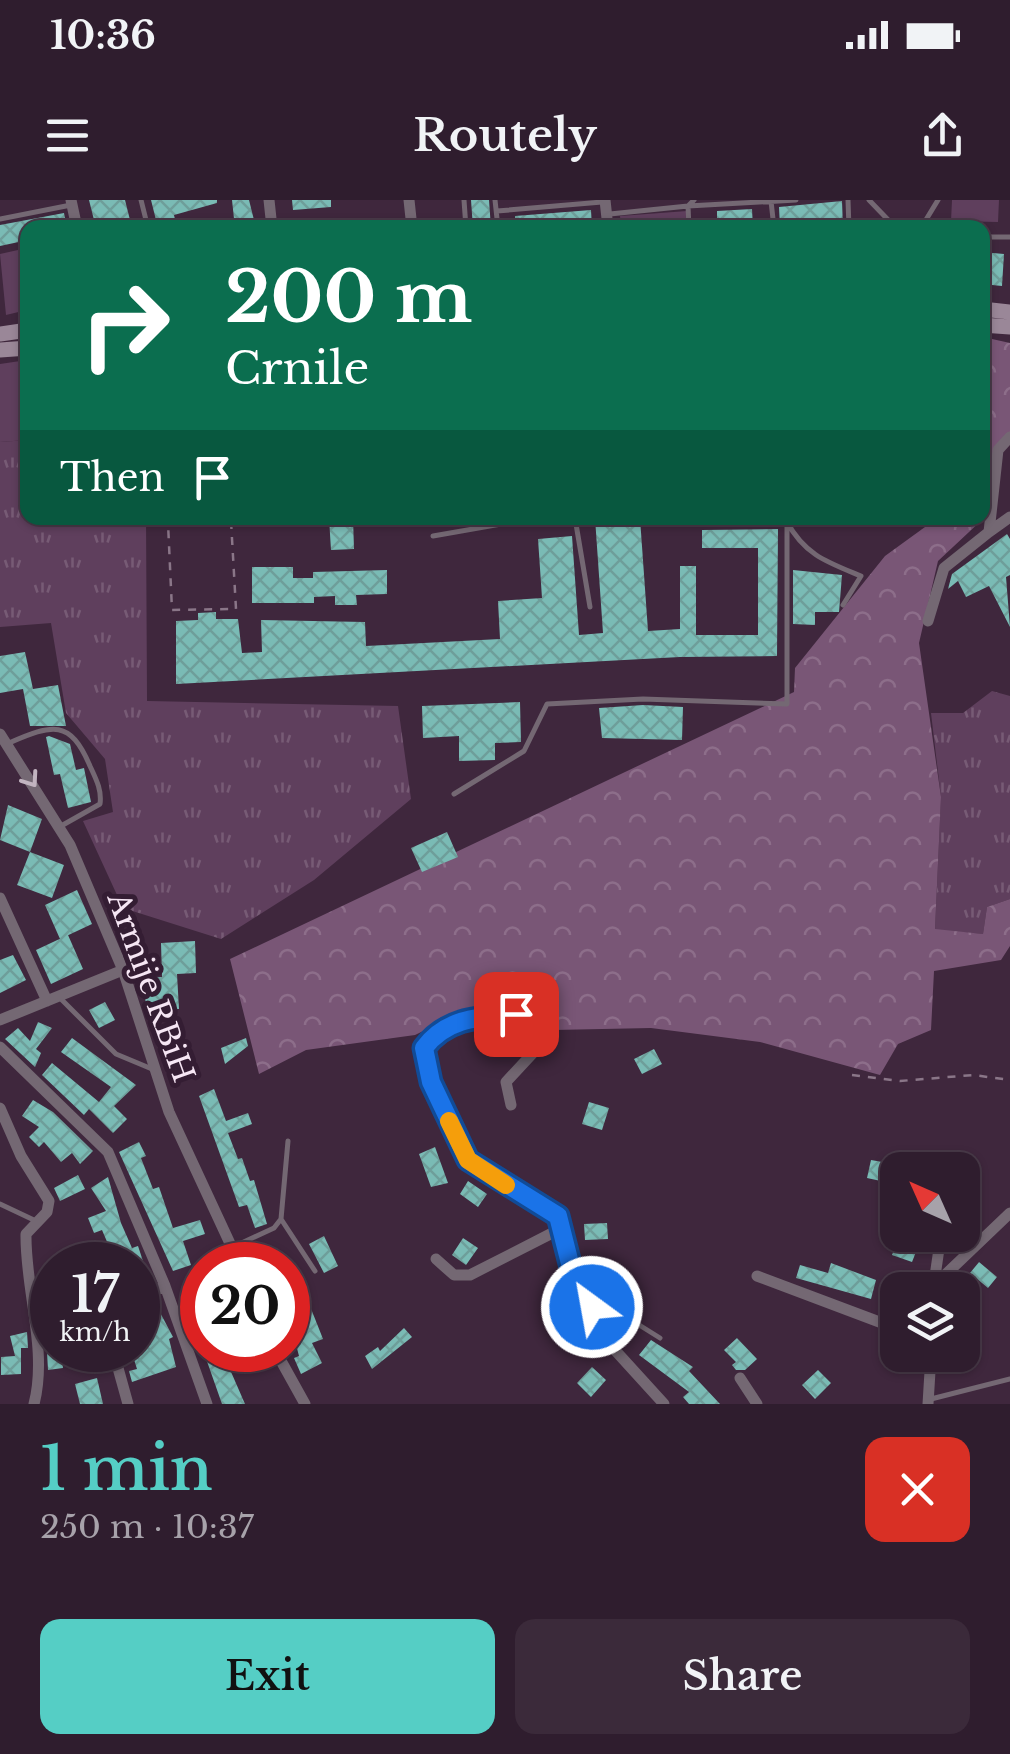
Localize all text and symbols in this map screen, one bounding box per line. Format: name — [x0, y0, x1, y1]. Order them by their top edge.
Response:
text: 10:36 — [50, 12, 156, 59]
text: Routely — [413, 107, 597, 163]
icon: menu — [40, 108, 95, 163]
icon: share — [915, 108, 970, 163]
text: 200 m — [225, 254, 472, 341]
icon: right — [60, 260, 190, 390]
text: Crnile — [225, 340, 369, 396]
icon: arrive — [185, 450, 240, 505]
text: Then — [60, 454, 165, 501]
one-way arrow — [19, 768, 37, 787]
street label: Armije RBiH — [99, 886, 202, 1087]
pin — [474, 972, 559, 1057]
icon: arrive — [489, 987, 544, 1042]
north arrow — [880, 1152, 980, 1252]
map controls — [880, 1152, 980, 1372]
speed limit sign: 20 — [180, 1242, 310, 1372]
position arrow — [540, 1255, 644, 1359]
text: 17 — [71, 1263, 119, 1326]
button: layers — [880, 1272, 980, 1372]
text: km/h — [60, 1317, 130, 1348]
text: 1 min — [40, 1432, 213, 1506]
button: close — [865, 1437, 970, 1542]
text: 250 m · 10:37 — [40, 1507, 254, 1547]
button: Exit — [40, 1619, 495, 1734]
button: Share — [515, 1619, 970, 1734]

